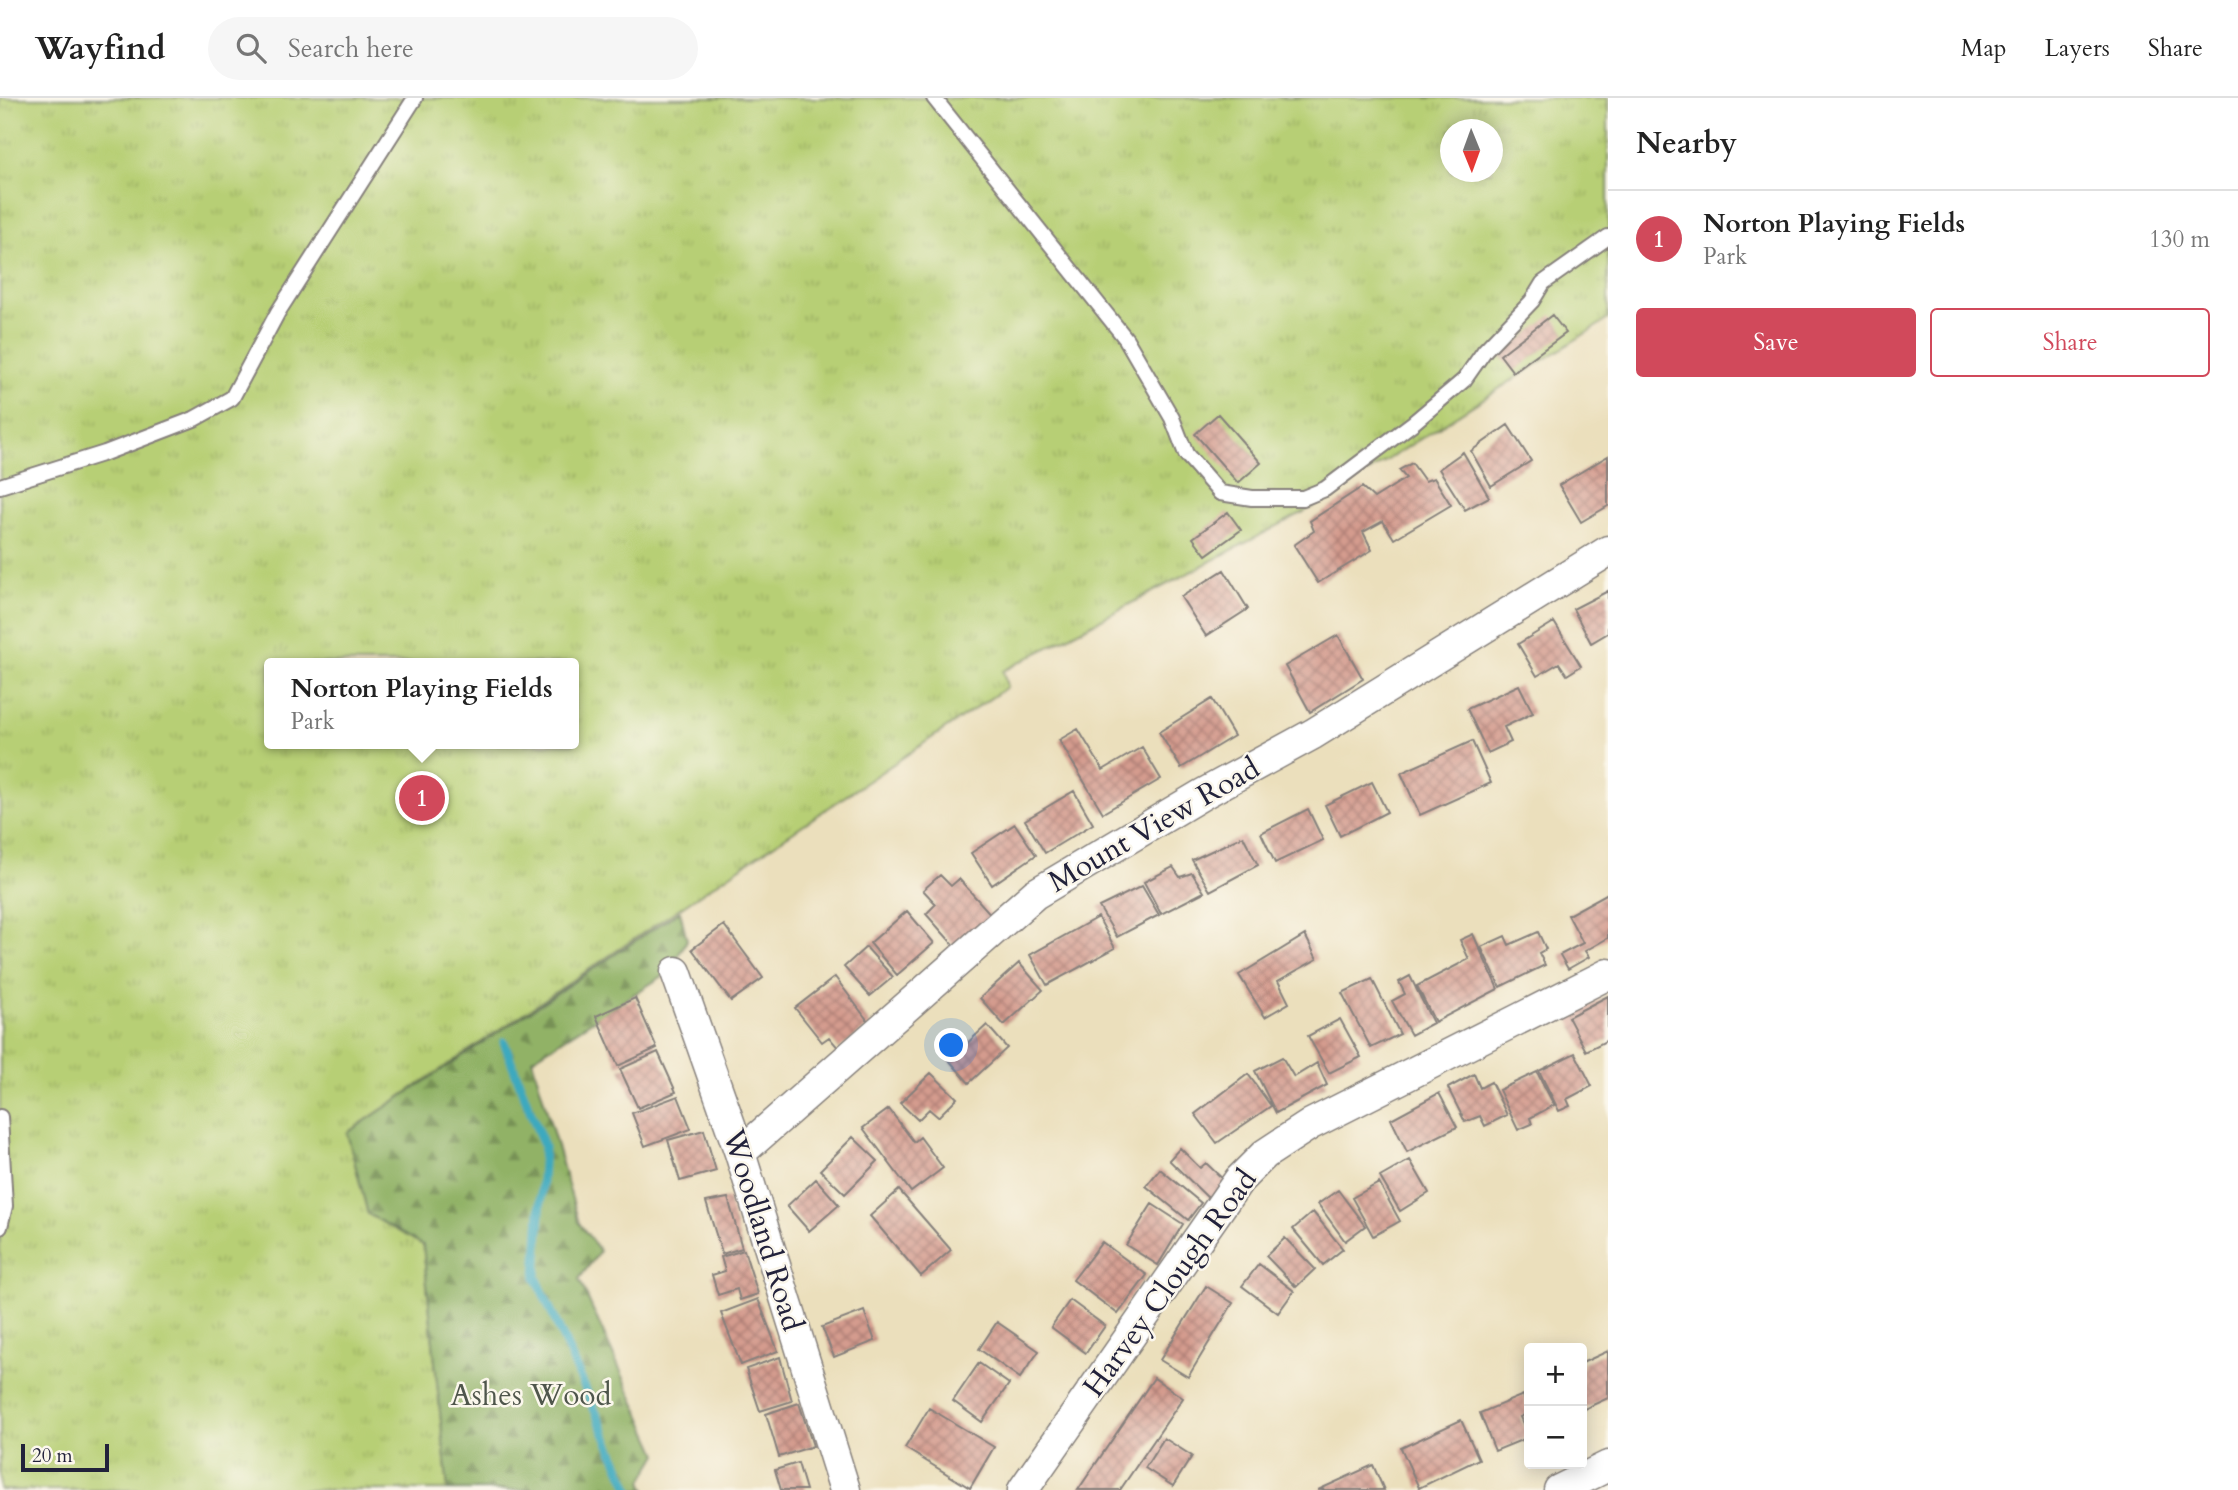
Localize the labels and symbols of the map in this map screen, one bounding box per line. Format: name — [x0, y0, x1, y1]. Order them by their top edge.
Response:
north arrow — [1440, 119, 1503, 182]
street label: Mount View Road — [1041, 748, 1267, 902]
pin: 1 — [399, 772, 445, 824]
your location — [934, 1028, 968, 1062]
street label: Woodland Road — [713, 1123, 813, 1336]
street label: Harvey Clough Road — [1073, 1161, 1267, 1405]
park label: Ashes Wood — [450, 1375, 612, 1416]
scale bar — [21, 1441, 108, 1473]

